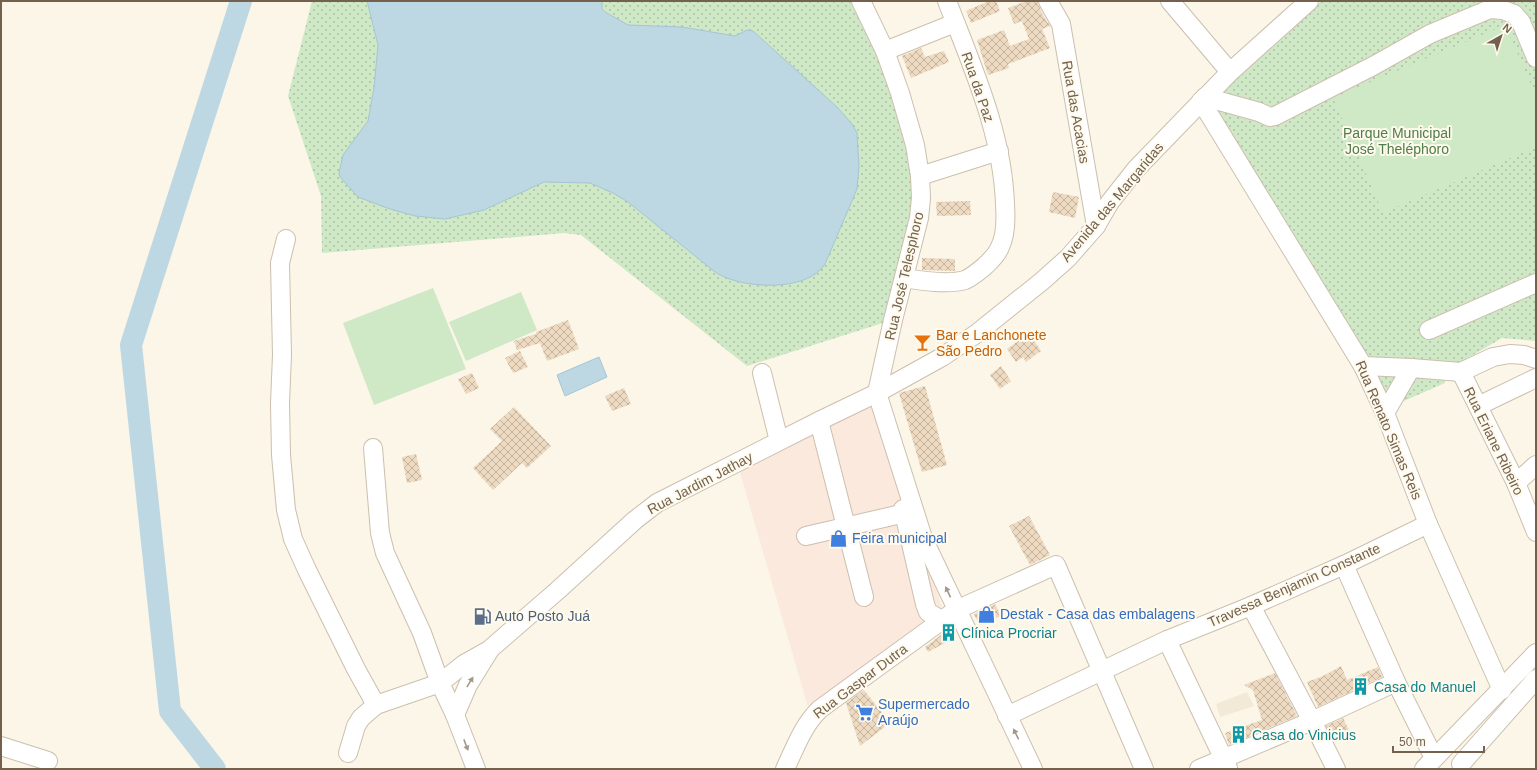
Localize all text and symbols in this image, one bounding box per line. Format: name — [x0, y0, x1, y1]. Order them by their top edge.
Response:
north arrow — [1481, 16, 1521, 56]
text: N — [1500, 21, 1514, 35]
street label: Rua da Paz — [959, 50, 997, 124]
street label: Rua das Acacias — [1059, 59, 1093, 165]
park label: Parque Municipal José Theléphoro — [1343, 125, 1451, 157]
street label: Avenida das Margaridas — [1057, 139, 1167, 265]
street label: Rua José Telesphoro — [881, 210, 927, 342]
place label: Bar e Lanchonete São Pedro — [936, 327, 1047, 359]
bar icon: Bar e Lanchonete São Pedro — [913, 333, 933, 353]
street label: Rua Renato Simas Reis — [1352, 358, 1426, 502]
street label: Rua Eriane Ribeiro — [1461, 384, 1527, 498]
street label: Rua Jardim Jathay — [645, 449, 755, 517]
shop icon: Feira municipal — [829, 528, 849, 548]
place label: Feira municipal — [852, 530, 947, 546]
street label: Travessa Benjamin Constante — [1205, 540, 1383, 630]
one-way arrow — [945, 586, 951, 597]
shop icon: Destak - Casa das embalagens — [977, 604, 997, 624]
fuel station icon: Auto Posto Juá — [472, 606, 492, 626]
place label: Destak - Casa das embalagens — [1000, 606, 1195, 622]
place label: Auto Posto Juá — [495, 608, 590, 624]
building icon: Clínica Procriar — [938, 623, 958, 643]
place label: Clínica Procriar — [961, 625, 1057, 641]
street label: Rua Gaspar Dutra — [810, 640, 910, 722]
one-way arrow — [466, 677, 474, 687]
building icon: Casa do Manuel — [1351, 677, 1371, 697]
place label: Casa do Manuel — [1374, 679, 1476, 695]
place label: Supermercado Araújo — [878, 696, 970, 728]
supermarket icon: Supermercado Araújo — [855, 702, 875, 722]
building icon: Casa do Vinicius — [1229, 725, 1249, 745]
place label: Casa do Vinicius — [1252, 727, 1356, 743]
one-way arrow — [1013, 728, 1019, 740]
scale bar — [1393, 728, 1484, 754]
text: 50 m — [1399, 735, 1426, 749]
one-way arrow — [464, 739, 470, 751]

